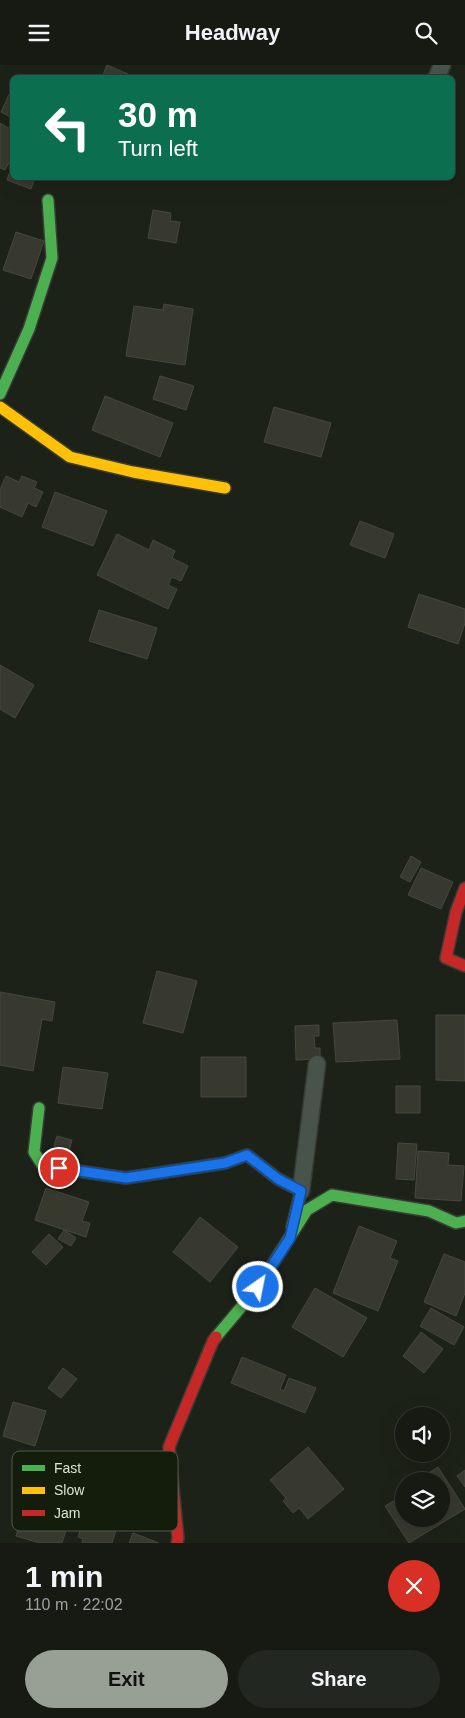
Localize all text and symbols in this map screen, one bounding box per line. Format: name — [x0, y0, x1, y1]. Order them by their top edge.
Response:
icon: menu — [25, 19, 53, 47]
icon: search — [412, 19, 440, 47]
text: Headway — [185, 20, 280, 45]
icon: left — [35, 95, 100, 160]
text: 30 m — [118, 95, 198, 134]
text: Turn left — [118, 136, 198, 161]
pin — [38, 1147, 80, 1189]
icon: arrive — [45, 1154, 73, 1182]
position arrow — [231, 1260, 283, 1312]
map controls — [395, 1407, 450, 1527]
button: sound — [395, 1407, 450, 1462]
legend — [12, 1451, 178, 1531]
text: Fast — [54, 1460, 81, 1476]
button: layers — [395, 1472, 450, 1527]
text: Slow — [54, 1482, 85, 1498]
text: Jam — [54, 1505, 80, 1521]
text: 1 min — [25, 1560, 103, 1593]
button: close — [388, 1560, 440, 1612]
text: 110 m · 22:02 — [25, 1596, 123, 1613]
button: Exit — [25, 1650, 228, 1708]
button: Share — [238, 1650, 440, 1708]

